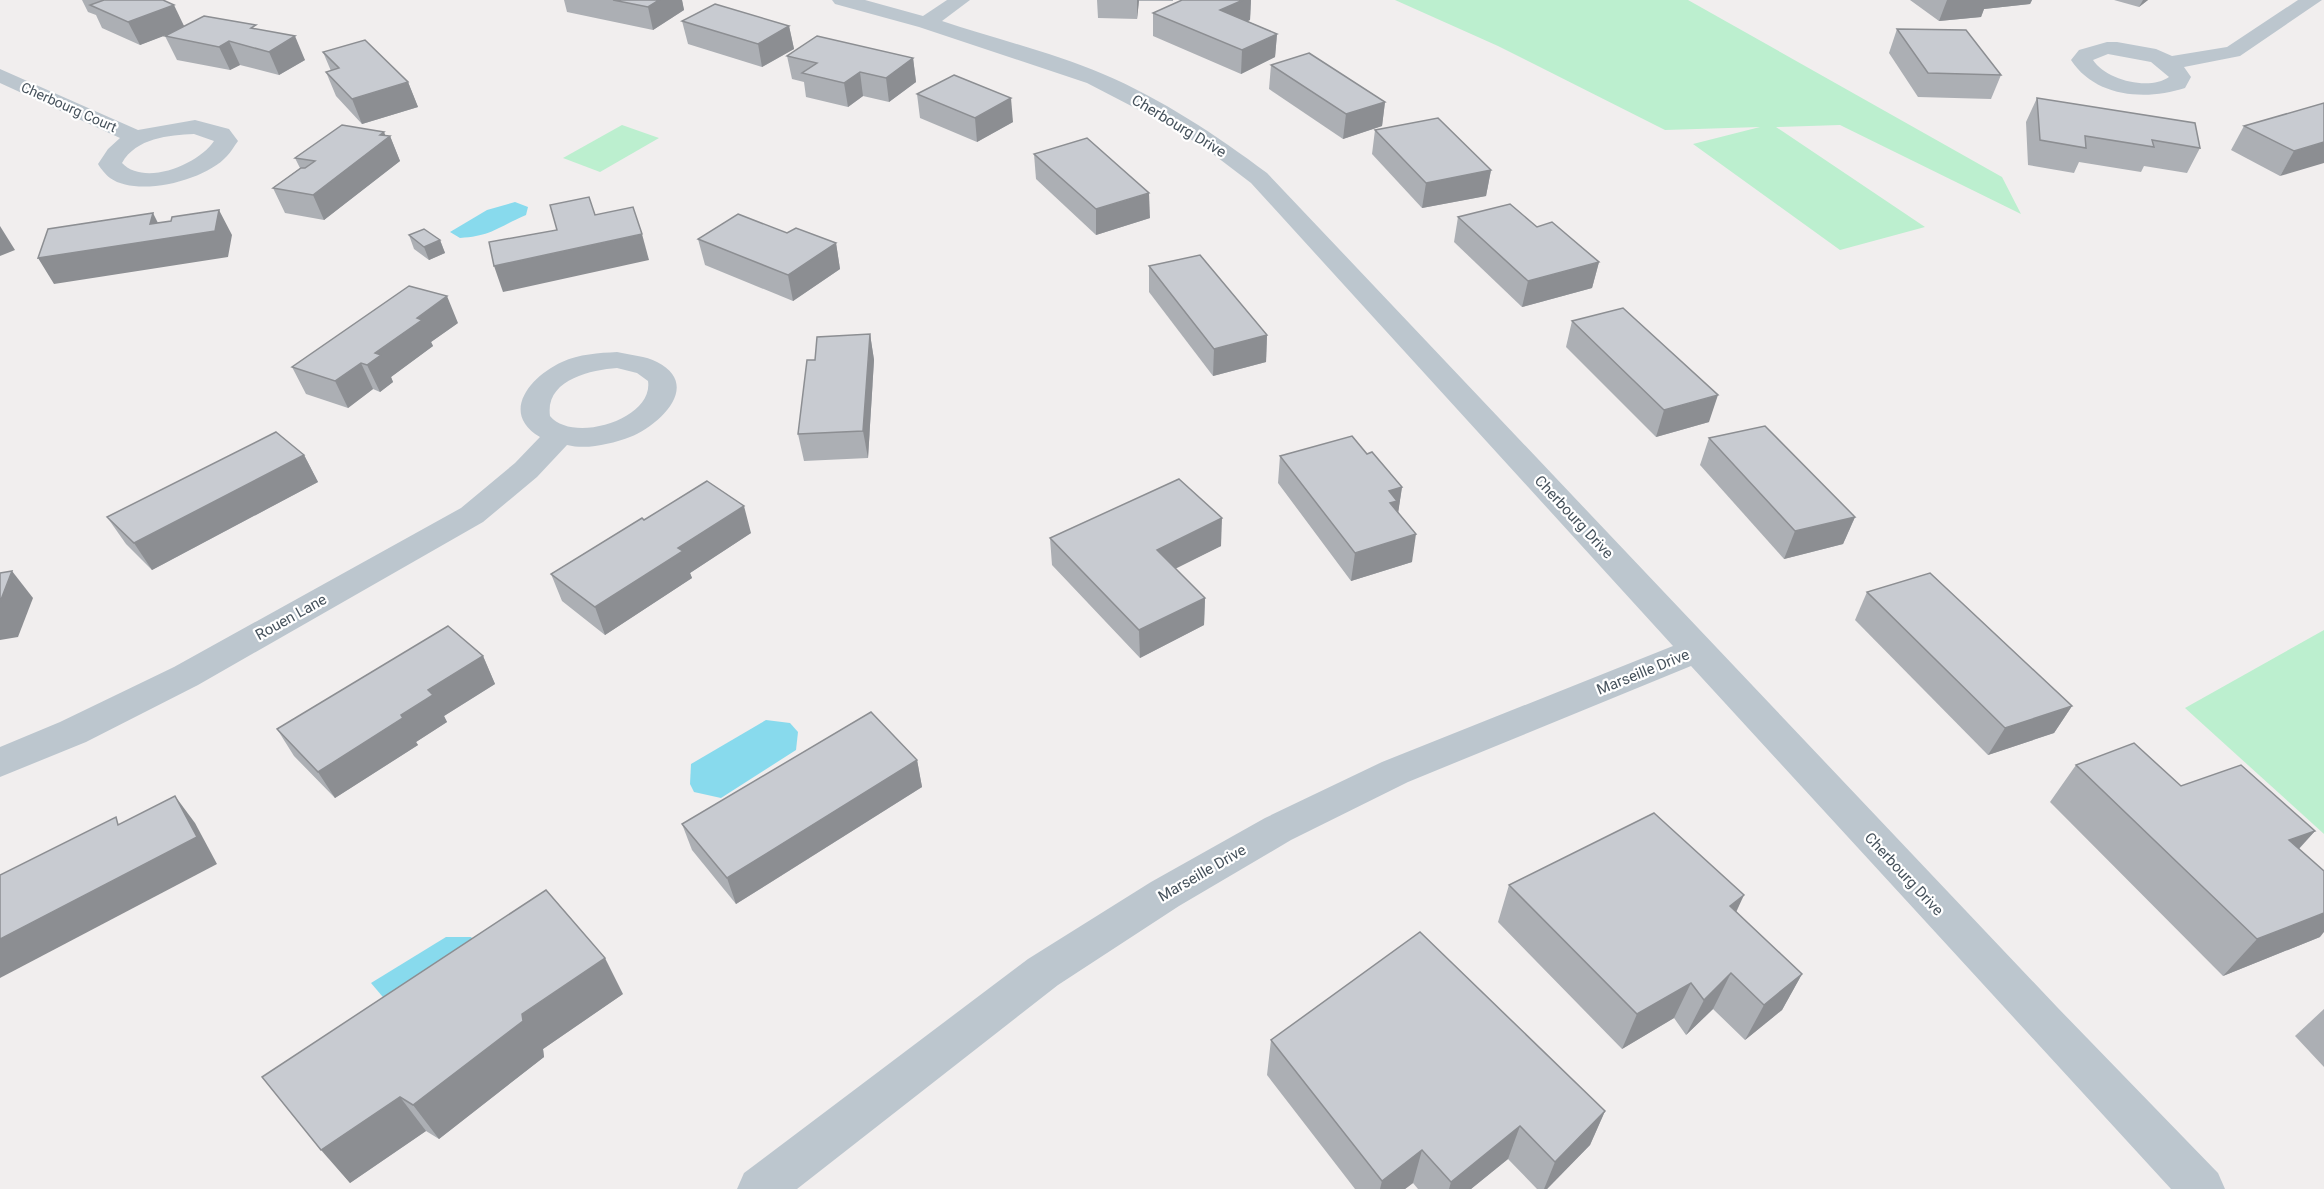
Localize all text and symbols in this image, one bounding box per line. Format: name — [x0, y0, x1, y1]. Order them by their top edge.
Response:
street label: Cherbourg Court — [19, 79, 120, 135]
street label: Cherbourg Drive — [1128, 91, 1230, 161]
street label: Cherbourg Drive — [1531, 472, 1617, 562]
street label: Rouen Lane — [252, 590, 330, 644]
street label: Marseille Drive — [1594, 645, 1692, 699]
street label: Cherbourg Drive — [1861, 829, 1947, 919]
street label: Marseille Drive — [1155, 841, 1249, 905]

